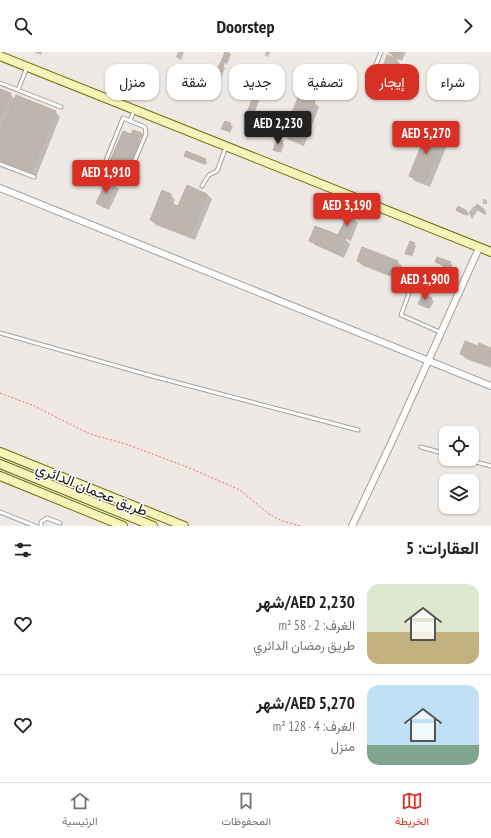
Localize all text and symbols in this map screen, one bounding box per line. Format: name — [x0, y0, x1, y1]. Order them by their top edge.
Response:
icon: search — [12, 15, 34, 37]
text: Doorstep — [216, 15, 275, 38]
icon: forward — [457, 15, 479, 37]
chip: منزل — [105, 64, 159, 100]
chip: شقة — [167, 64, 221, 100]
chip: جديد — [229, 64, 285, 100]
chip: تصفية — [293, 64, 357, 100]
chip: إيجار — [365, 64, 419, 100]
chip: شراء — [427, 64, 479, 100]
pin: AED 2,230 — [232, 111, 324, 145]
text: AED 2,230 — [253, 115, 303, 132]
pin: AED 5,270 — [380, 121, 472, 155]
text: AED 5,270 — [401, 125, 451, 142]
pin: AED 1,910 — [60, 160, 152, 194]
text: AED 1,910 — [81, 164, 131, 181]
pin: AED 3,190 — [301, 193, 393, 227]
text: AED 3,190 — [322, 197, 372, 214]
pin: AED 1,900 — [379, 267, 471, 301]
text: AED 1,900 — [400, 271, 450, 288]
map controls — [439, 426, 479, 514]
button: locate — [439, 426, 479, 466]
street label: طريق عجمان الدائري — [32, 458, 151, 524]
button: layers — [439, 474, 479, 514]
text: العقارات: 5 — [406, 537, 479, 559]
icon: filters — [12, 539, 34, 561]
text: AED 2,230/شهر — [256, 591, 355, 613]
icon: home — [399, 600, 447, 648]
icon: heart — [12, 613, 34, 635]
text: الغرف: 2 · 58 m² — [279, 617, 355, 634]
text: طريق رمضان الدائري — [253, 637, 355, 654]
text: AED 5,270/شهر — [256, 692, 355, 714]
icon: home — [399, 701, 447, 749]
icon: heart — [12, 714, 34, 736]
text: الغرف: 4 · 128 m² — [273, 718, 355, 735]
text: منزل — [331, 738, 355, 755]
tab: الرئيسية — [62, 790, 98, 831]
tab: المحفوظات — [222, 790, 271, 831]
tab: الخريطة — [395, 790, 429, 831]

